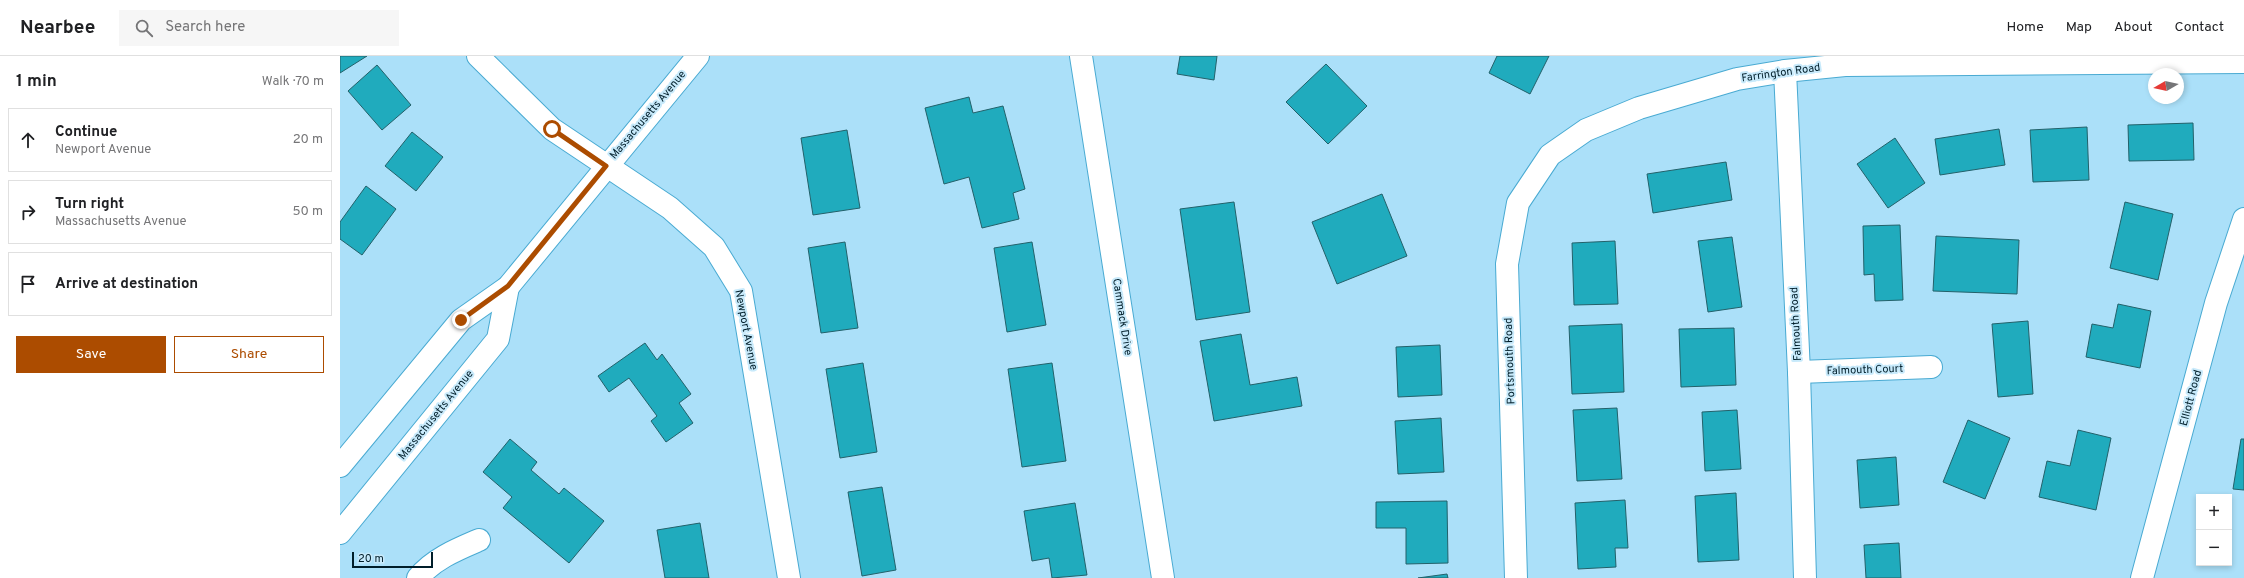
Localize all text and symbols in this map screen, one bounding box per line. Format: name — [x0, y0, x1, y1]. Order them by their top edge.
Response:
search box — [119, 10, 399, 46]
text: Nearbee — [20, 16, 95, 40]
icon: search — [133, 17, 155, 39]
text: Search here — [165, 18, 245, 37]
text: Home — [2007, 19, 2044, 36]
text: Map — [2066, 19, 2092, 36]
text: About — [2114, 19, 2153, 36]
text: Contact — [2175, 19, 2224, 36]
street label: Farrington Road — [1741, 61, 1821, 85]
street label: Massachusetts Avenue — [607, 68, 689, 162]
north arrow — [2148, 68, 2184, 104]
text: 1 min — [16, 71, 57, 93]
text: Walk · 70 m — [262, 74, 324, 90]
route start — [543, 120, 561, 138]
text: Continue — [55, 123, 117, 142]
icon: ahead — [17, 129, 39, 151]
text: 20 m — [293, 132, 323, 148]
text: Newport Avenue — [55, 142, 151, 158]
text: Turn right — [55, 195, 124, 214]
icon: right — [17, 201, 39, 223]
text: 50 m — [293, 204, 323, 220]
text: Massachusetts Avenue — [55, 214, 187, 230]
icon: arrive — [17, 273, 39, 295]
text: Arrive at destination — [55, 275, 198, 294]
street label: Cammack Drive — [1109, 277, 1135, 357]
street label: Falmouth Road — [1787, 287, 1805, 361]
street label: Newport Avenue — [731, 289, 761, 371]
route end — [452, 311, 470, 329]
street label: Portsmouth Road — [1501, 317, 1519, 405]
button: Save — [16, 336, 166, 373]
button: Share — [174, 336, 324, 373]
street label: Falmouth Court — [1826, 362, 1904, 378]
street label: Massachusetts Avenue — [396, 367, 477, 463]
street label: Elliott Road — [2177, 368, 2205, 428]
map controls — [2196, 494, 2232, 566]
button: + — [2196, 494, 2232, 530]
button: − — [2196, 530, 2232, 566]
scale bar — [352, 550, 433, 569]
text: 20 m — [358, 552, 384, 566]

